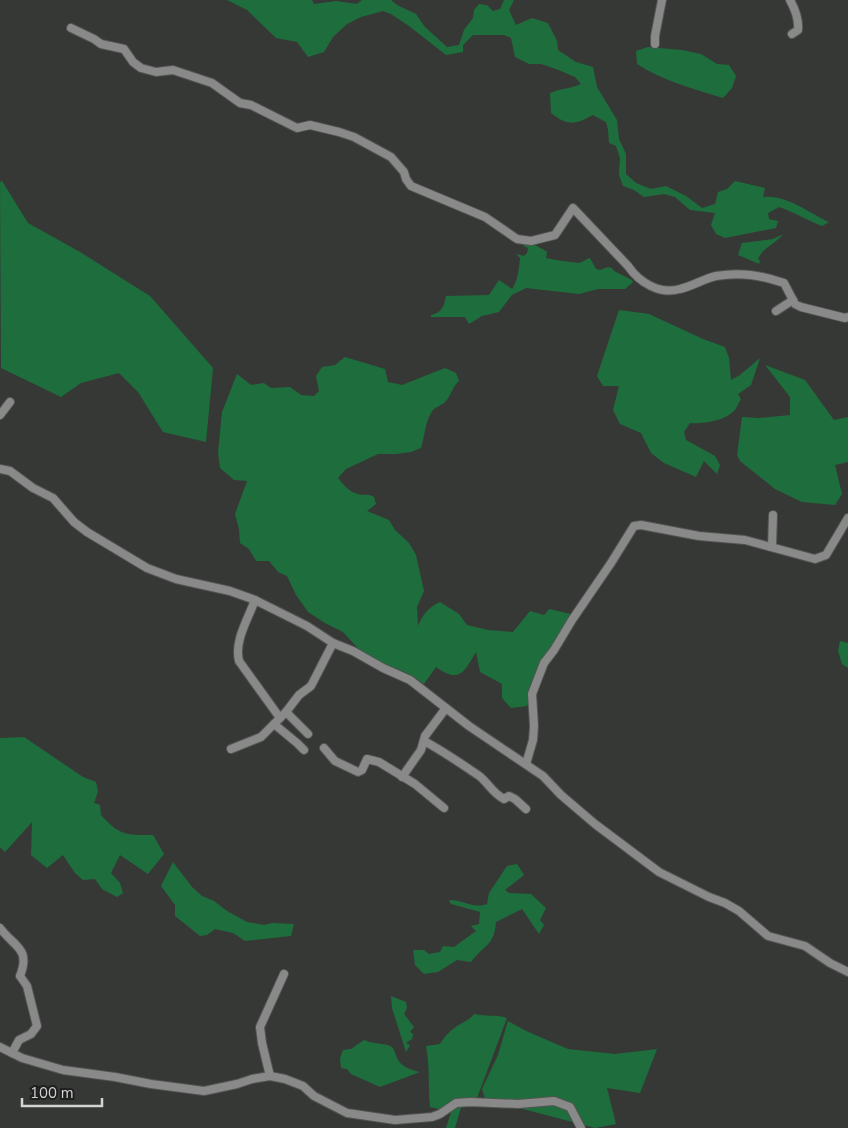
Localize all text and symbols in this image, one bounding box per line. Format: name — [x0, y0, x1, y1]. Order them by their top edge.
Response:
scale bar — [22, 1076, 102, 1108]
text: 100 m — [30, 1083, 74, 1103]

